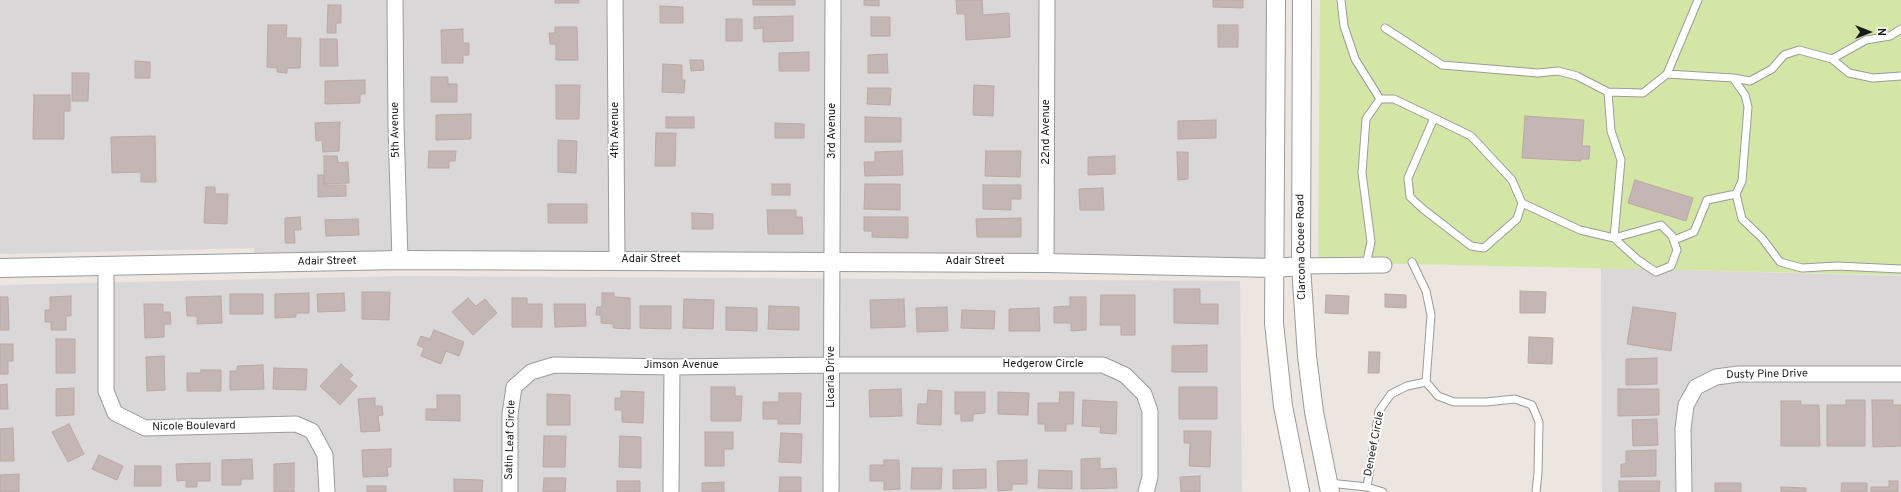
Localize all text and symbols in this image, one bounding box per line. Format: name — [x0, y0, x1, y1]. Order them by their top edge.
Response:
north arrow — [1849, 12, 1889, 52]
text: N — [1874, 28, 1888, 36]
street label: 22nd Avenue — [1040, 99, 1054, 165]
street label: 5th Avenue — [389, 102, 403, 158]
street label: 4th Avenue — [609, 102, 623, 158]
street label: 3rd Avenue — [826, 103, 840, 159]
street label: Clarcona Ocoee Road — [1294, 194, 1310, 300]
street label: Adair Street — [621, 253, 681, 267]
street label: Adair Street — [297, 255, 357, 269]
street label: Adair Street — [945, 255, 1005, 269]
street label: Licaria Drive — [825, 346, 839, 408]
street label: Hedgerow Circle — [1003, 358, 1083, 372]
street label: Jimson Avenue — [644, 359, 718, 373]
street label: Dusty Pine Drive — [1726, 368, 1808, 382]
street label: Satin Leaf Circle — [503, 400, 519, 480]
street label: Deneef Circle — [1362, 410, 1388, 478]
street label: Nicole Boulevard — [152, 420, 236, 434]

